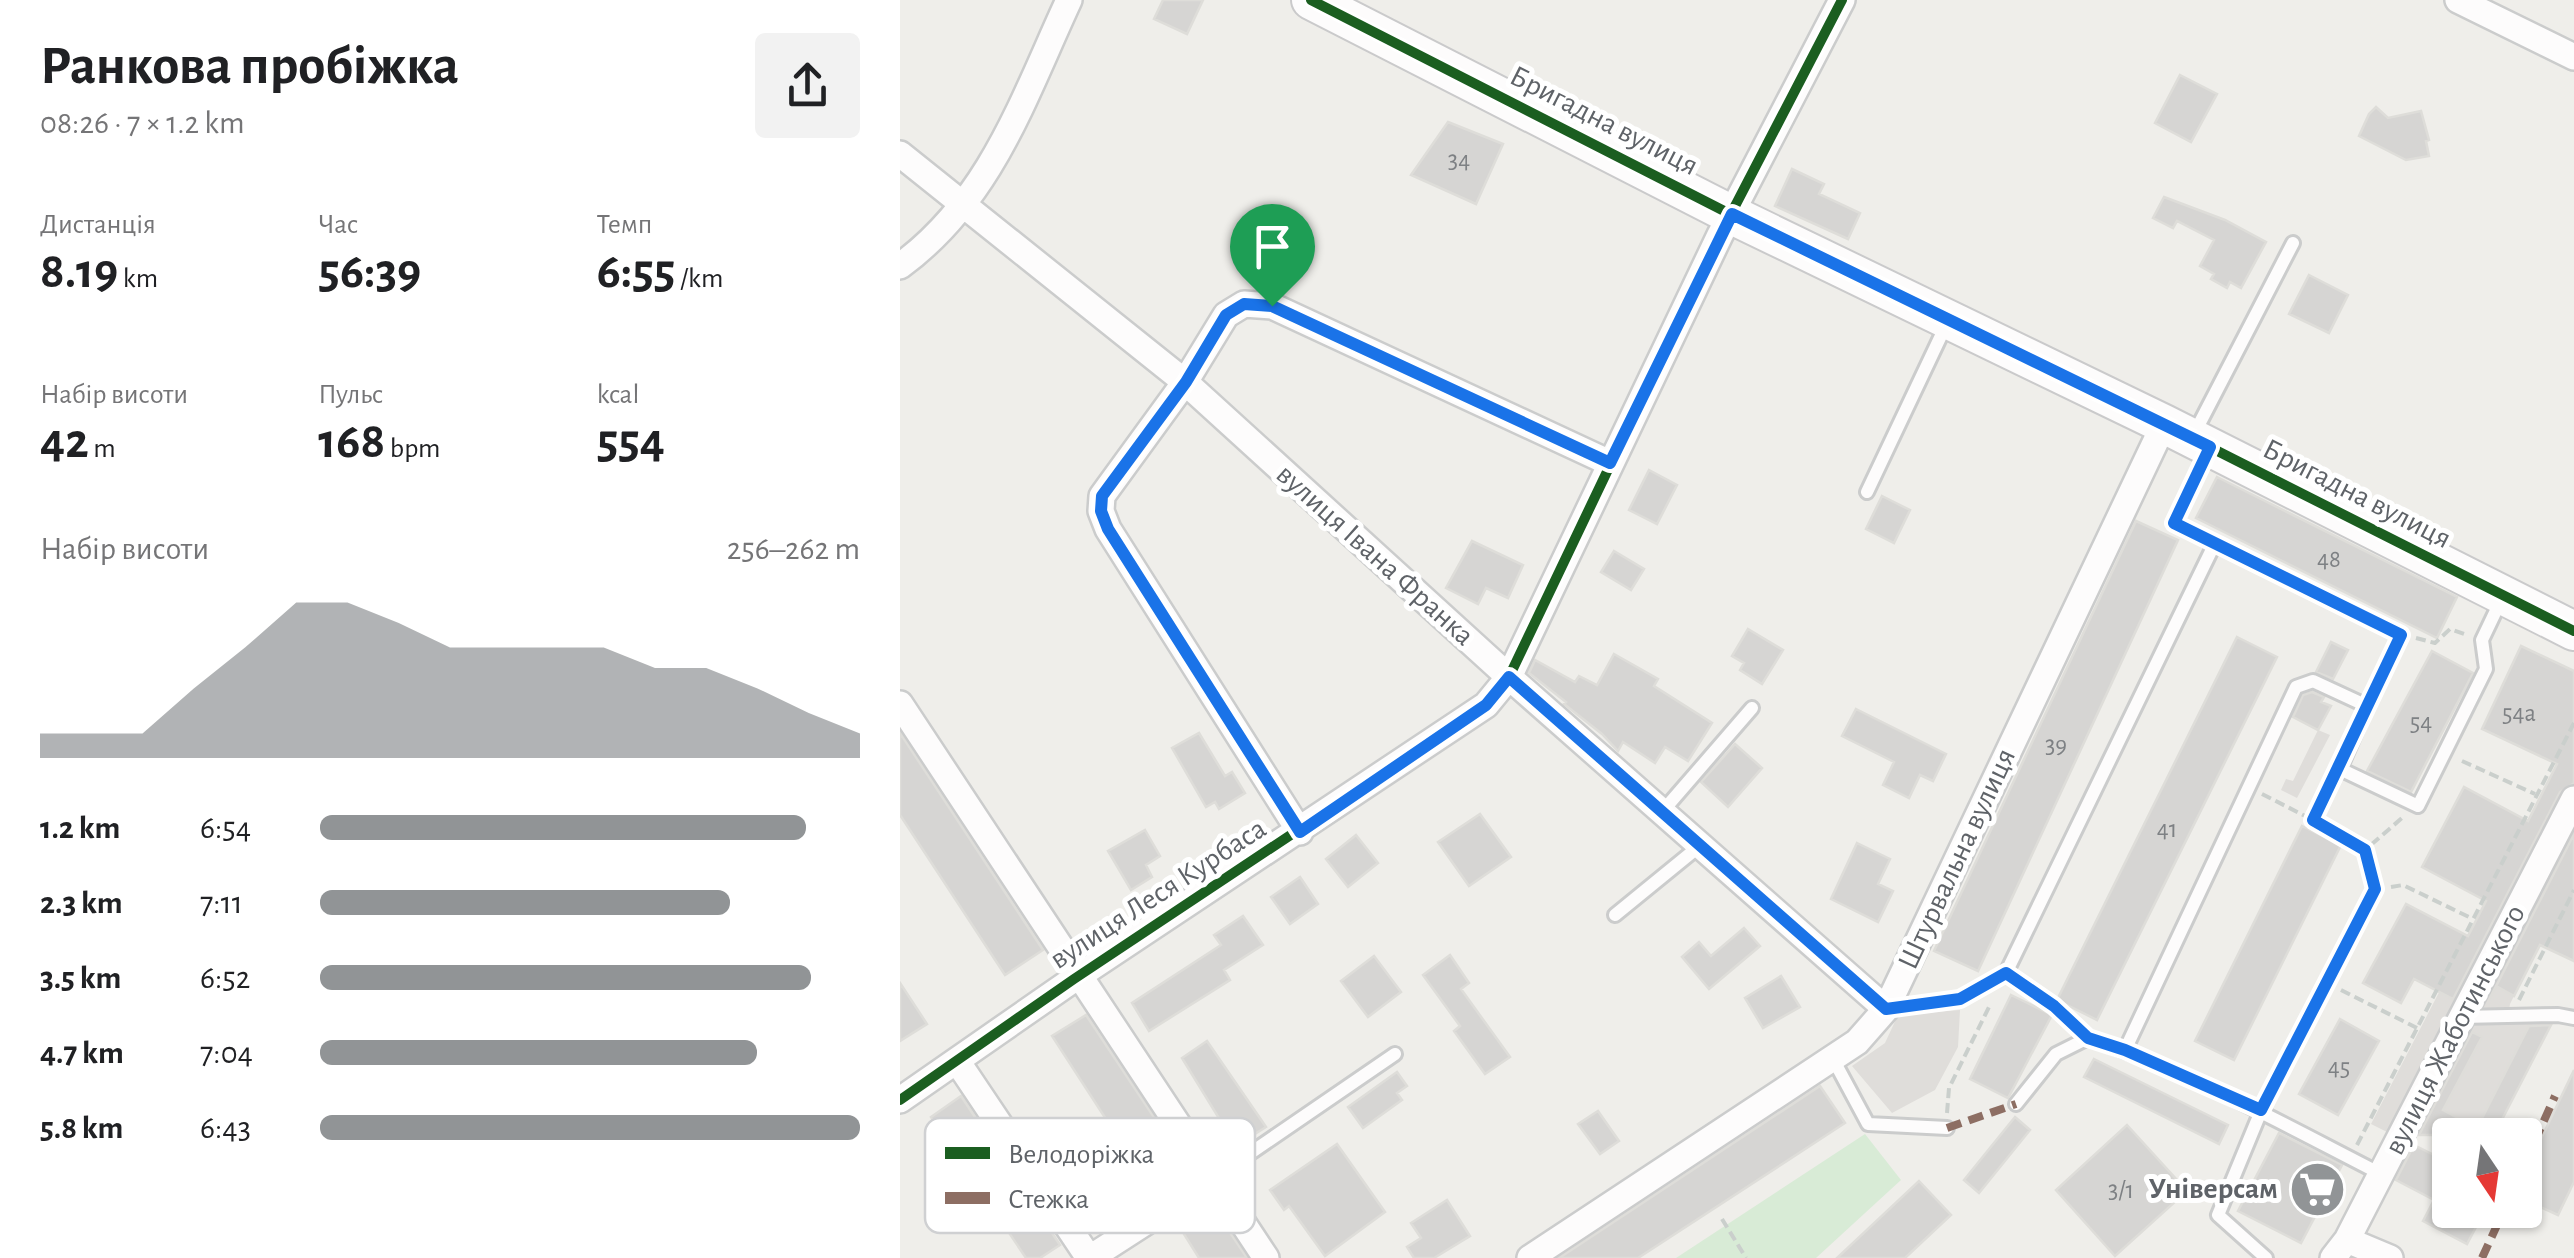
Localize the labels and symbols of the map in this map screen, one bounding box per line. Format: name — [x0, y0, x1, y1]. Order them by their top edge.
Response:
street label: Бригадна вулиця — [1505, 61, 1703, 181]
house number: 34 — [1448, 148, 1470, 173]
pin — [1230, 204, 1315, 307]
street label: Бригадна вулиця — [2258, 434, 2456, 554]
street label: вулиця Івана Франка — [1270, 459, 1480, 651]
house number: 48 — [2317, 547, 2341, 572]
house number: 54а — [2502, 701, 2536, 726]
house number: 54 — [2410, 710, 2432, 735]
house number: 39 — [2045, 733, 2067, 758]
street label: Штурвальна вулиця — [1893, 744, 2021, 974]
street label: вулиця Леся Курбаса — [1045, 813, 1271, 975]
house number: 41 — [2157, 817, 2177, 842]
street label: вулиця Жаботинського — [2379, 900, 2531, 1160]
house number: 45 — [2328, 1055, 2350, 1080]
legend — [925, 1118, 1255, 1233]
north arrow — [2432, 1118, 2542, 1228]
text: Велодоріжка — [1008, 1141, 1155, 1169]
supermarket icon: Універсам — [2287, 1159, 2347, 1219]
place label: Універсам — [2149, 1174, 2278, 1204]
house number: 3/1 — [2108, 1178, 2134, 1203]
text: Стежка — [1008, 1186, 1089, 1214]

